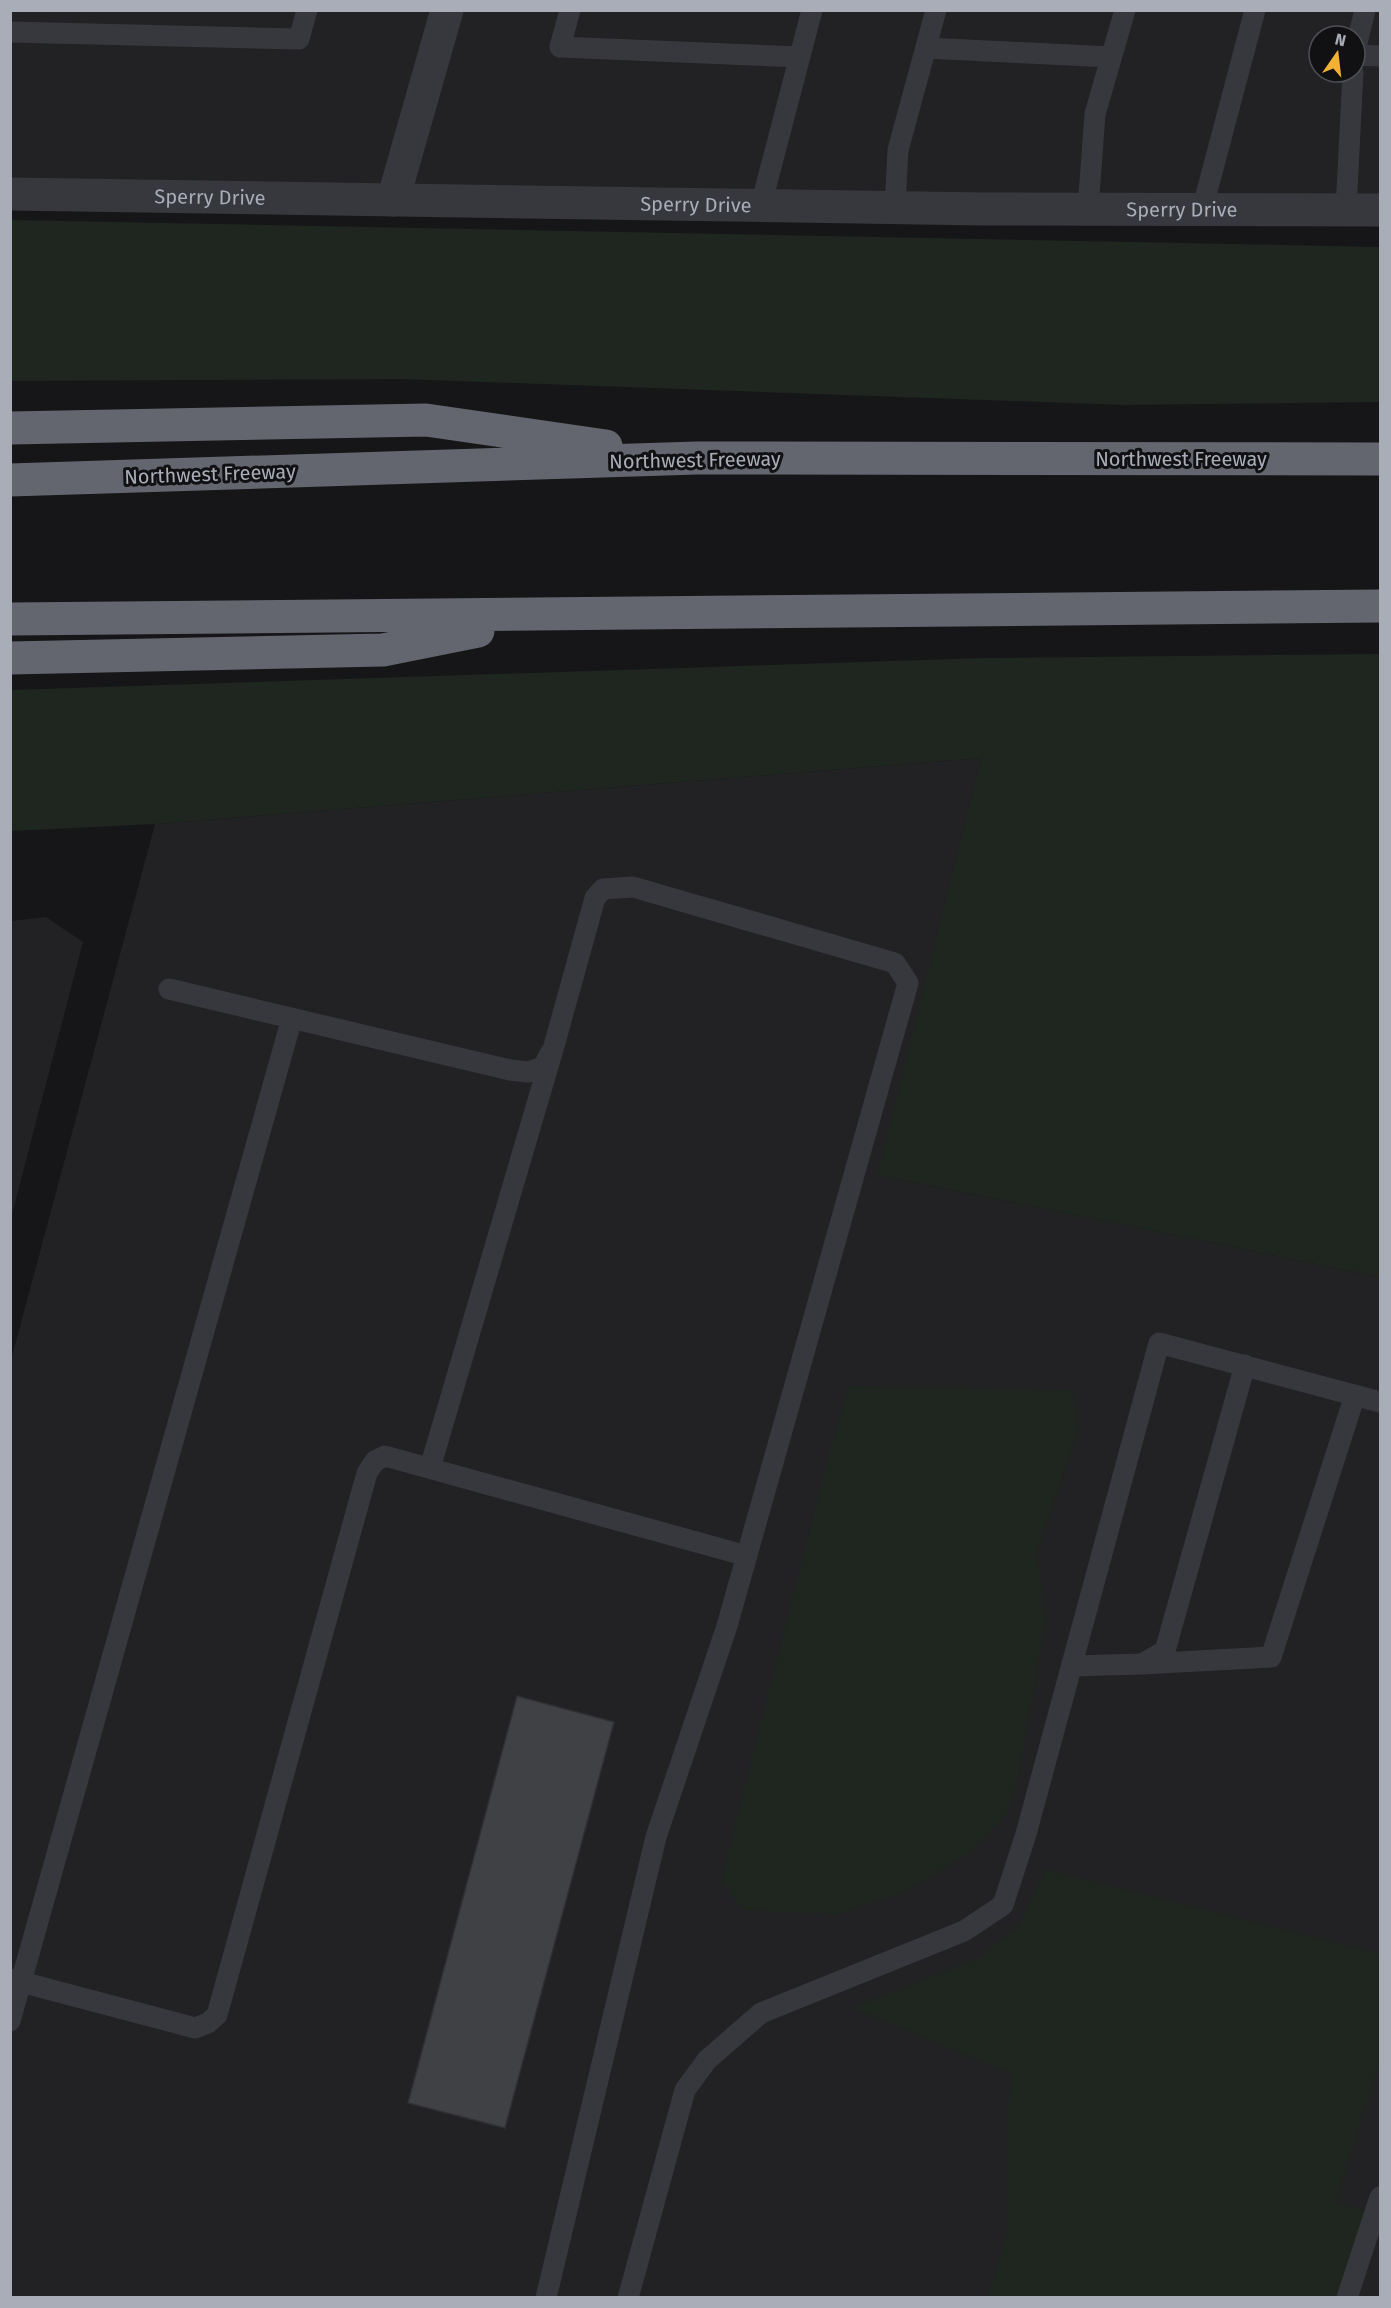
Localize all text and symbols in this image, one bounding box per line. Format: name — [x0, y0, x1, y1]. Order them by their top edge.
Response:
north arrow — [1307, 24, 1367, 84]
text: N — [1333, 29, 1348, 50]
street label: Sperry Drive — [154, 184, 266, 210]
street label: Sperry Drive — [640, 192, 752, 217]
street label: Sperry Drive — [1126, 197, 1238, 222]
street label: Northwest Freeway — [609, 447, 781, 473]
street label: Northwest Freeway — [1095, 447, 1267, 471]
street label: Northwest Freeway — [124, 459, 296, 489]

